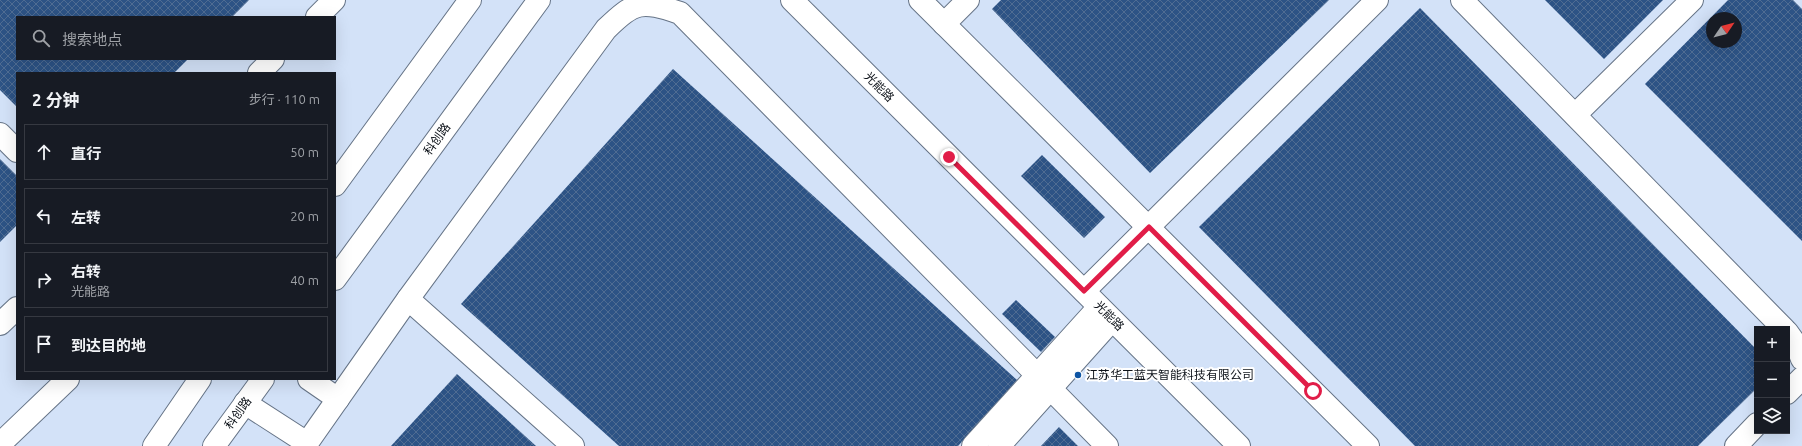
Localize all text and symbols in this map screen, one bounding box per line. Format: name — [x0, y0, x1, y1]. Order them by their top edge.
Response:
north arrow — [1706, 12, 1742, 48]
search box — [16, 16, 336, 60]
icon: search — [30, 27, 52, 49]
text: 搜索地点 — [62, 31, 122, 48]
street label: 光能路 — [862, 69, 897, 104]
text: 2 分钟 — [32, 90, 80, 109]
text: 步行 · 110 m — [249, 92, 320, 106]
street label: 科创路 — [421, 120, 452, 157]
icon: ahead — [33, 141, 55, 163]
text: 直行 — [71, 145, 101, 162]
text: 50 m — [290, 145, 319, 159]
route end — [940, 148, 958, 166]
icon: left — [33, 205, 55, 227]
text: 左转 — [71, 209, 101, 226]
text: 20 m — [290, 209, 319, 223]
text: 右转 — [71, 263, 101, 280]
icon: right — [33, 269, 55, 291]
text: 40 m — [290, 273, 319, 287]
text: 光能路 — [71, 284, 110, 298]
street label: 光能路 — [1092, 298, 1127, 333]
map controls — [1754, 326, 1790, 434]
button: + — [1754, 326, 1790, 362]
icon: arrive — [33, 333, 55, 355]
text: 到达目的地 — [71, 337, 146, 354]
button: − — [1754, 362, 1790, 398]
place label: 江苏华工蓝天智能科技有限公司 — [1086, 368, 1254, 381]
marker: 江苏华工蓝天智能科技有限公司 — [1073, 370, 1083, 380]
route start — [1304, 382, 1322, 400]
street label: 科创路 — [222, 394, 253, 431]
button: layers — [1754, 398, 1790, 434]

